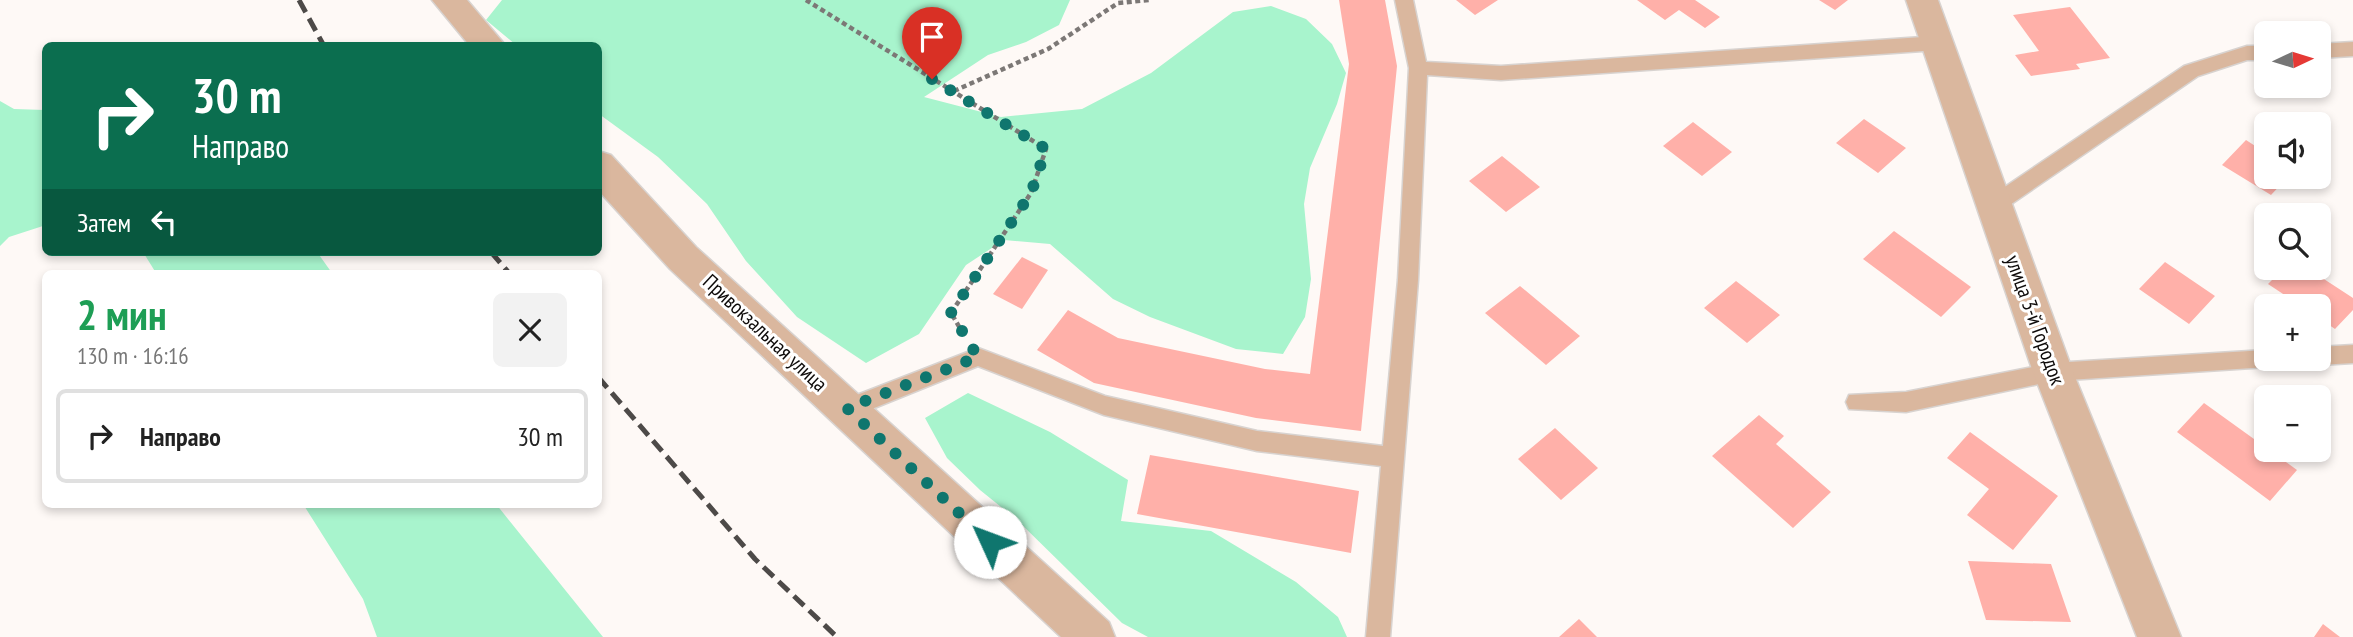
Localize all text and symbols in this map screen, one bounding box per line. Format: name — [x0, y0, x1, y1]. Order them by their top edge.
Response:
pin — [902, 7, 962, 79]
icon: arrive — [913, 18, 951, 56]
north arrow — [2254, 21, 2331, 98]
map controls — [2254, 21, 2331, 462]
text: 30 m — [192, 63, 281, 127]
icon: right — [77, 70, 168, 161]
button: sound — [2254, 112, 2331, 189]
text: Направо — [192, 125, 289, 167]
icon: left — [145, 203, 183, 241]
button: search — [2254, 203, 2331, 280]
text: Затем — [77, 206, 131, 239]
street label: улица 3-й Городок — [2000, 251, 2071, 388]
street label: Привокзальная улица — [697, 268, 833, 397]
text: 2 мин — [77, 287, 167, 342]
button: close — [493, 293, 567, 367]
button: + — [2254, 294, 2331, 371]
text: 130 m · 16:16 — [77, 341, 189, 370]
button: − — [2254, 385, 2331, 462]
icon: right — [81, 417, 119, 455]
text: Направо — [140, 420, 221, 453]
text: 30 m — [517, 420, 563, 453]
position arrow — [953, 505, 1027, 579]

